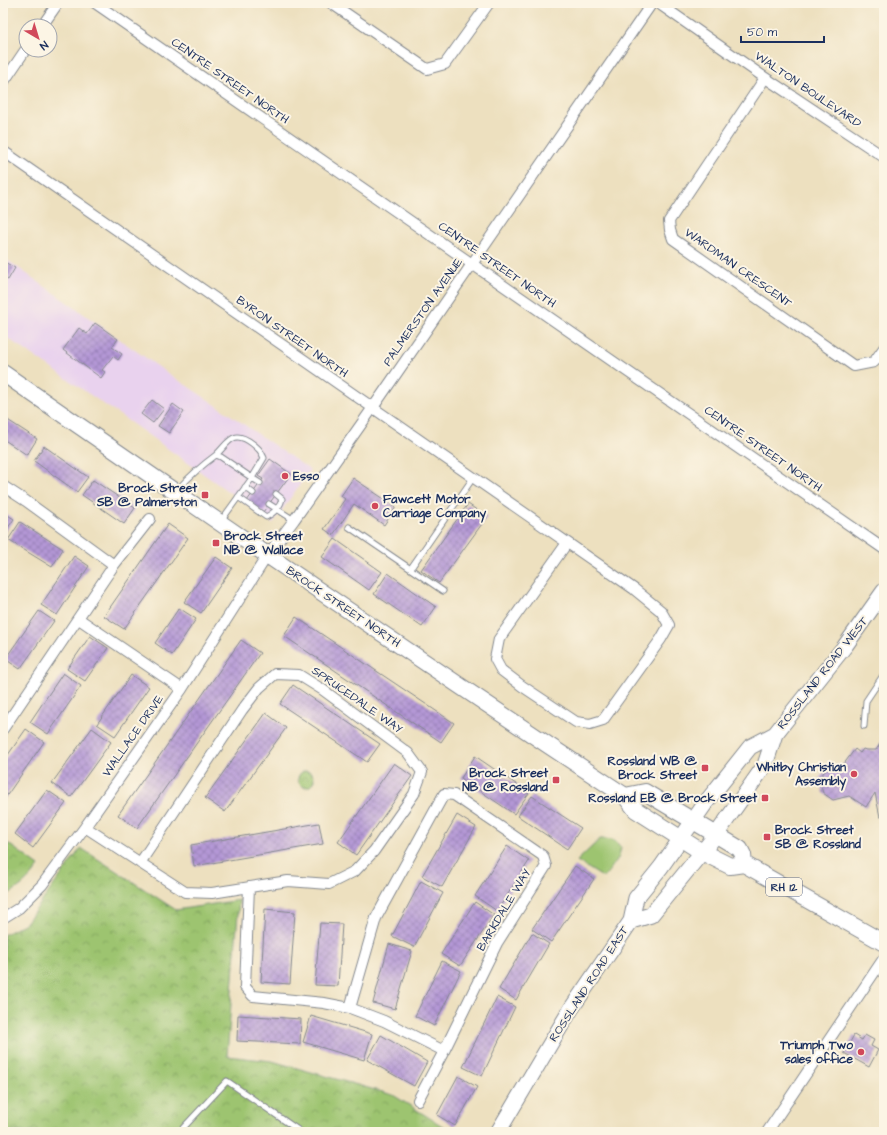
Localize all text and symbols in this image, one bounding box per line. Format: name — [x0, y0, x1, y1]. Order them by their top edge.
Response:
north arrow — [18, 18, 58, 58]
scale bar — [741, 18, 824, 44]
text: 50 m — [747, 24, 778, 41]
street label: CENTRE STREET NORTH — [168, 34, 292, 128]
text: N — [36, 37, 51, 54]
street label: WALTON BOULEVARD — [751, 48, 865, 132]
street label: CENTRE STREET NORTH — [435, 218, 559, 312]
street label: WARDMAN CRESCENT — [681, 224, 796, 312]
street label: PALMERSTON AVENUE — [379, 255, 467, 369]
street label: BYRON STREET NORTH — [233, 292, 351, 382]
street label: CENTRE STREET NORTH — [701, 402, 825, 496]
place label: Esso — [293, 468, 319, 485]
marker: Esso — [280, 471, 290, 481]
place label: Brock Street SB @ Palmerston — [96, 480, 197, 511]
marker: Brock Street SB @ Palmerston — [200, 490, 210, 500]
place label: Fawcett Motor Carriage Company — [383, 491, 487, 524]
marker: Fawcett Motor Carriage Company — [370, 501, 380, 511]
place label: Brock Street NB @ Wallace — [224, 528, 304, 559]
marker: Brock Street NB @ Wallace — [211, 538, 221, 548]
street label: BROCK STREET NORTH — [282, 562, 404, 652]
street label: ROSSLAND ROAD WEST — [774, 613, 873, 733]
street label: SPRUCEDALE WAY — [308, 662, 406, 738]
street label: WALLACE DRIVE — [98, 692, 168, 780]
place label: Rossland WB @ Brock Street — [608, 753, 697, 784]
place label: Whitby Christian Assembly — [755, 759, 846, 791]
marker: Rossland WB @ Brock Street — [700, 763, 710, 773]
place label: Brock Street NB @ Rossland — [462, 765, 549, 796]
marker: Whitby Christian Assembly — [849, 769, 859, 779]
marker: Brock Street NB @ Rossland — [551, 775, 561, 785]
place label: Rossland EB @ Brock Street — [588, 790, 757, 807]
marker: Rossland EB @ Brock Street — [760, 793, 770, 803]
place label: Brock Street SB @ Rossland — [774, 822, 862, 853]
marker: Brock Street SB @ Rossland — [762, 832, 772, 842]
street label: BARKDALE WAY — [473, 865, 536, 954]
road number: RH 12 — [766, 878, 802, 896]
street label: ROSSLAND ROAD EAST — [545, 922, 633, 1045]
place label: Triumph Two sales office — [779, 1037, 853, 1068]
marker: Triumph Two sales office — [856, 1047, 866, 1057]

